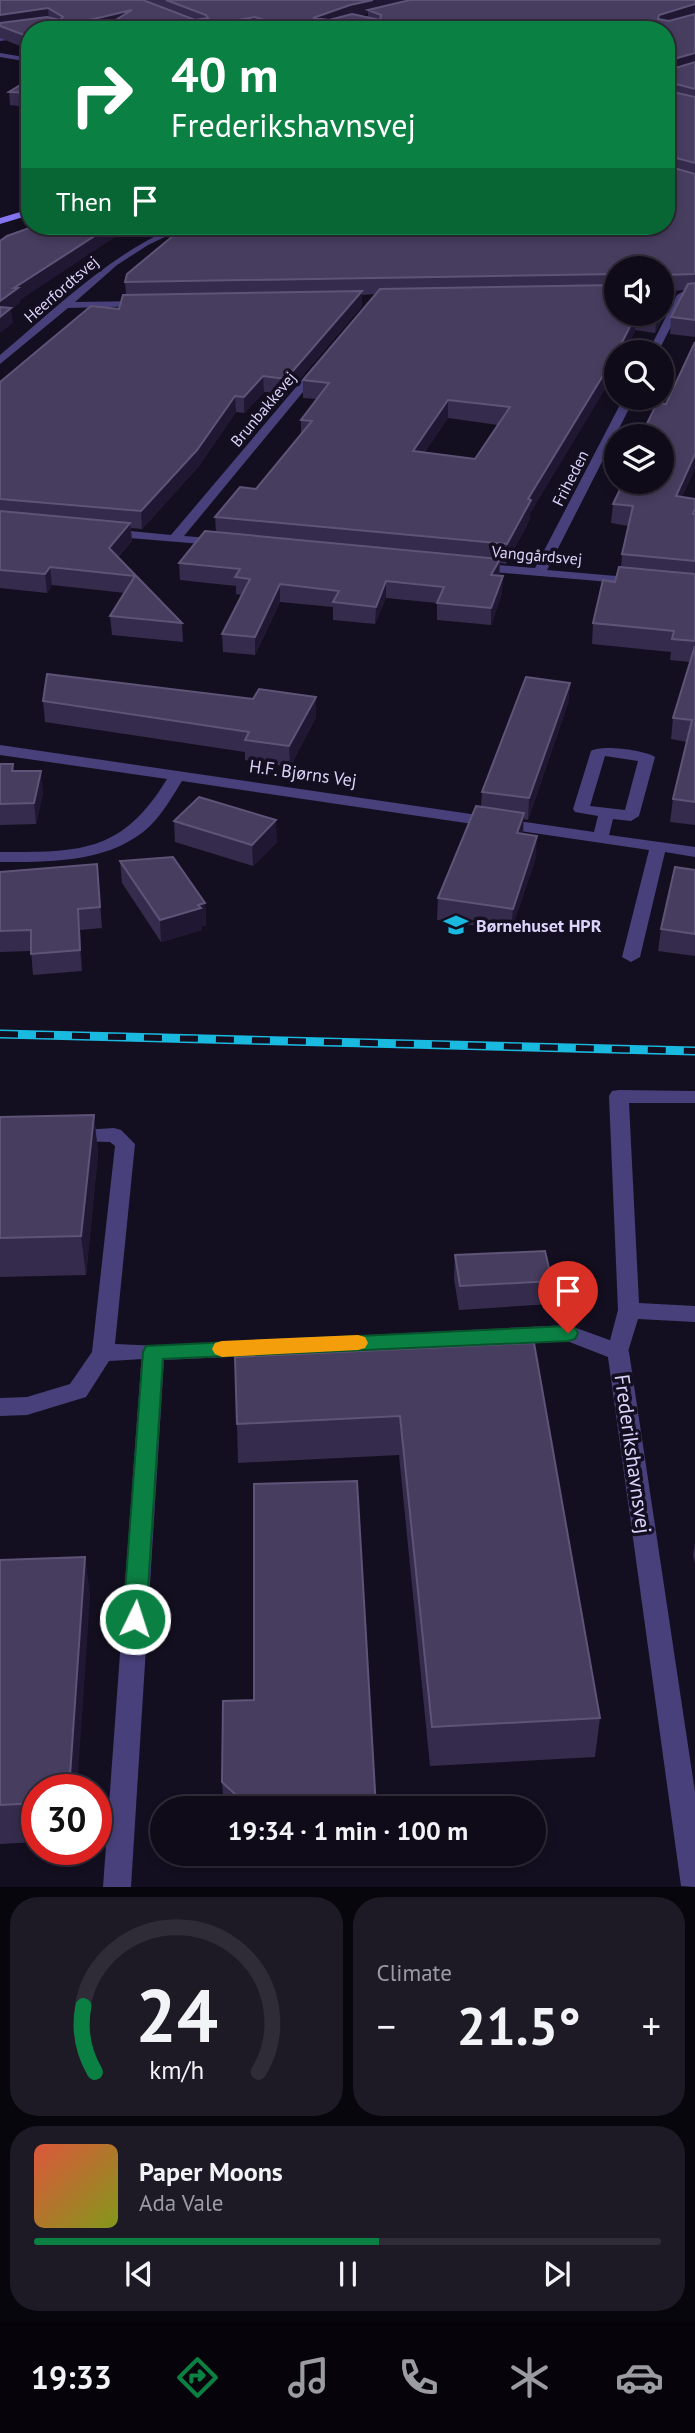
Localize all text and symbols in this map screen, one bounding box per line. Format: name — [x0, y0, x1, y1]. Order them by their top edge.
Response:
text: 40 m — [171, 42, 278, 106]
icon: right — [56, 49, 147, 140]
text: Frederikshavnsvej — [171, 104, 416, 146]
icon: arrive — [126, 182, 164, 220]
text: Then — [56, 185, 112, 218]
street label: Heerfordtsvej — [20, 251, 102, 327]
map controls — [604, 256, 674, 494]
button: sound — [604, 256, 674, 326]
button: search — [604, 340, 674, 410]
street label: Brunbakkevej — [226, 367, 300, 451]
button: layers — [604, 424, 674, 494]
street label: Friheden — [547, 447, 593, 509]
street label: Vanggårdsvej — [490, 541, 583, 569]
street label: H.F. Bjørns Vej — [248, 754, 358, 792]
school or university icon: Børnehuset HPR — [442, 911, 470, 939]
place label: Børnehuset HPR — [476, 914, 602, 937]
pin — [538, 1261, 598, 1333]
icon: arrive — [549, 1272, 587, 1310]
street label: Frederikshavnsvej — [608, 1372, 658, 1536]
position arrow — [98, 1582, 172, 1656]
speed limit sign: 30 — [21, 1774, 112, 1865]
text: 19:34 · 1 min · 100 m — [228, 1814, 468, 1847]
text: Climate — [377, 1958, 452, 1987]
text: 24 — [135, 1969, 218, 2063]
text: 21.5° — [457, 1992, 581, 2059]
text: − — [377, 2001, 396, 2050]
text: + — [642, 2001, 661, 2050]
text: km/h — [149, 2054, 204, 2086]
text: Paper Moons — [139, 2155, 283, 2188]
text: Ada Vale — [139, 2188, 223, 2217]
icon: previous — [120, 2255, 158, 2293]
icon: pause — [329, 2255, 367, 2293]
icon: next — [538, 2255, 576, 2293]
icon: directions — [173, 2353, 222, 2402]
icon: music — [284, 2353, 333, 2402]
icon: phone — [394, 2353, 443, 2402]
icon: climate — [505, 2353, 554, 2402]
icon: car — [615, 2353, 664, 2402]
text: 19:33 — [31, 2356, 112, 2398]

